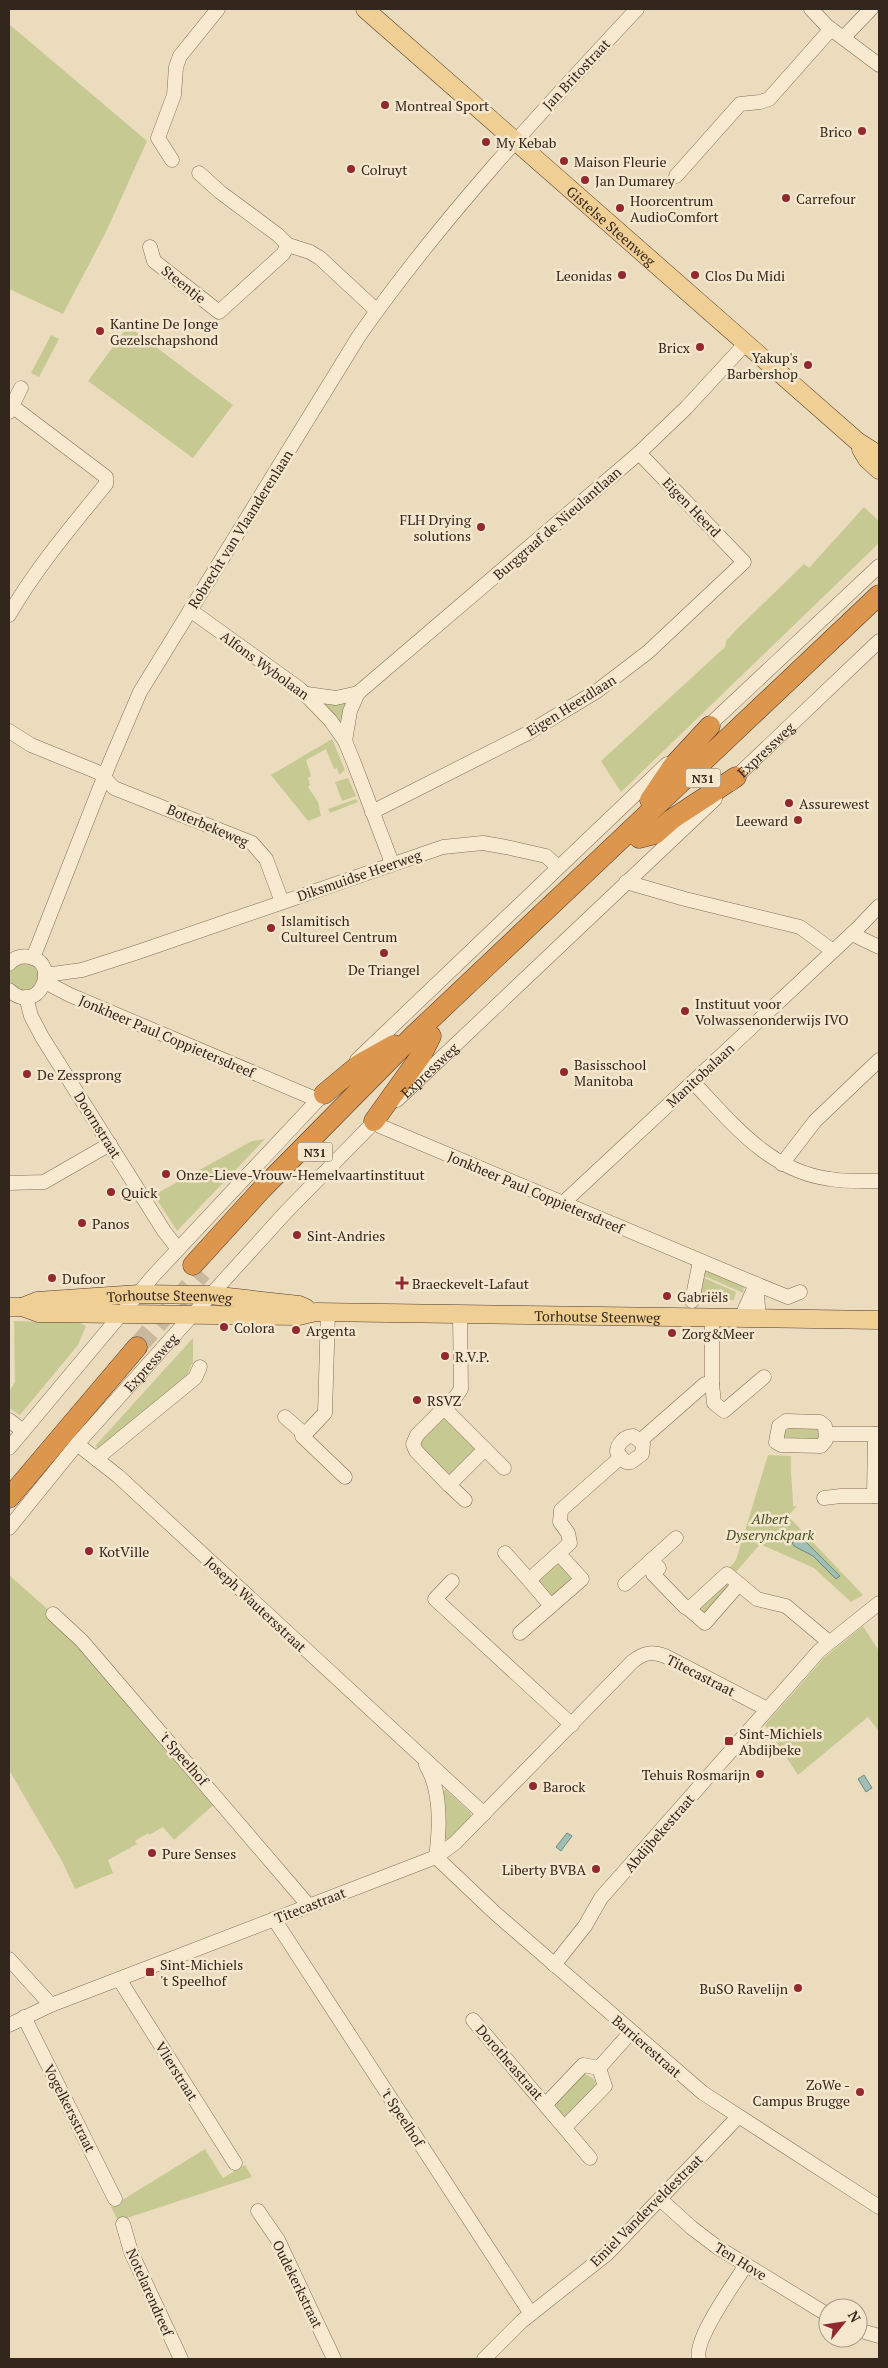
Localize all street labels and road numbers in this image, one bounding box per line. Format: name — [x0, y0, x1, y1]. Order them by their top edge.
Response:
street label: Jan Britostraat — [538, 34, 614, 114]
street label: Gistelse Steenweg — [563, 181, 660, 270]
street label: Steentje — [158, 261, 210, 307]
street label: Robrecht van Vlaanderenlaan — [183, 445, 297, 612]
street label: Burggraaf de Nieulantlaan — [489, 462, 626, 584]
street label: Eigen Heerd — [659, 473, 725, 541]
street label: Alfons Wybolaan — [217, 626, 314, 704]
street label: Eigen Heerdlaan — [522, 669, 620, 740]
street label: Expressweg — [732, 717, 799, 781]
road number: N31 — [686, 768, 720, 788]
street label: Boterbekeweg — [164, 799, 252, 851]
street label: Diksmuidse Heerweg — [294, 845, 424, 905]
street label: Jonkheer Paul Coppietersdreef — [76, 990, 259, 1082]
street label: Expressweg — [396, 1038, 462, 1102]
street label: Manitobalaan — [662, 1038, 738, 1111]
street label: Doornstraat — [70, 1088, 126, 1163]
road number: N31 — [298, 1142, 332, 1162]
street label: Jonkheer Paul Coppietersdreef — [445, 1146, 628, 1238]
street label: Torhoutse Steenweg — [106, 1284, 234, 1307]
street label: Torhoutse Steenweg — [534, 1306, 661, 1326]
street label: Expressweg — [119, 1328, 182, 1395]
street label: Joseph Wautersstraat — [201, 1552, 311, 1657]
street label: Titecastraat — [663, 1650, 739, 1701]
street label: 't Speelhof — [155, 1727, 214, 1790]
street label: Abdijbekestraat — [620, 1789, 699, 1876]
street label: Titecastraat — [272, 1882, 349, 1927]
street label: Barrierestraat — [608, 2011, 686, 2082]
street label: Dorotheastraat — [472, 2020, 549, 2104]
street label: Vlierstraat — [151, 2038, 203, 2105]
street label: Vogelkersstraat — [40, 2061, 101, 2156]
street label: 't Speelhof — [377, 2084, 430, 2151]
street label: Emiel Vanderveldestraat — [586, 2149, 707, 2270]
street label: Oudekerkstraat — [268, 2237, 328, 2332]
street label: Ten Hove — [711, 2238, 771, 2284]
street label: Notelarendreef — [122, 2245, 178, 2340]

